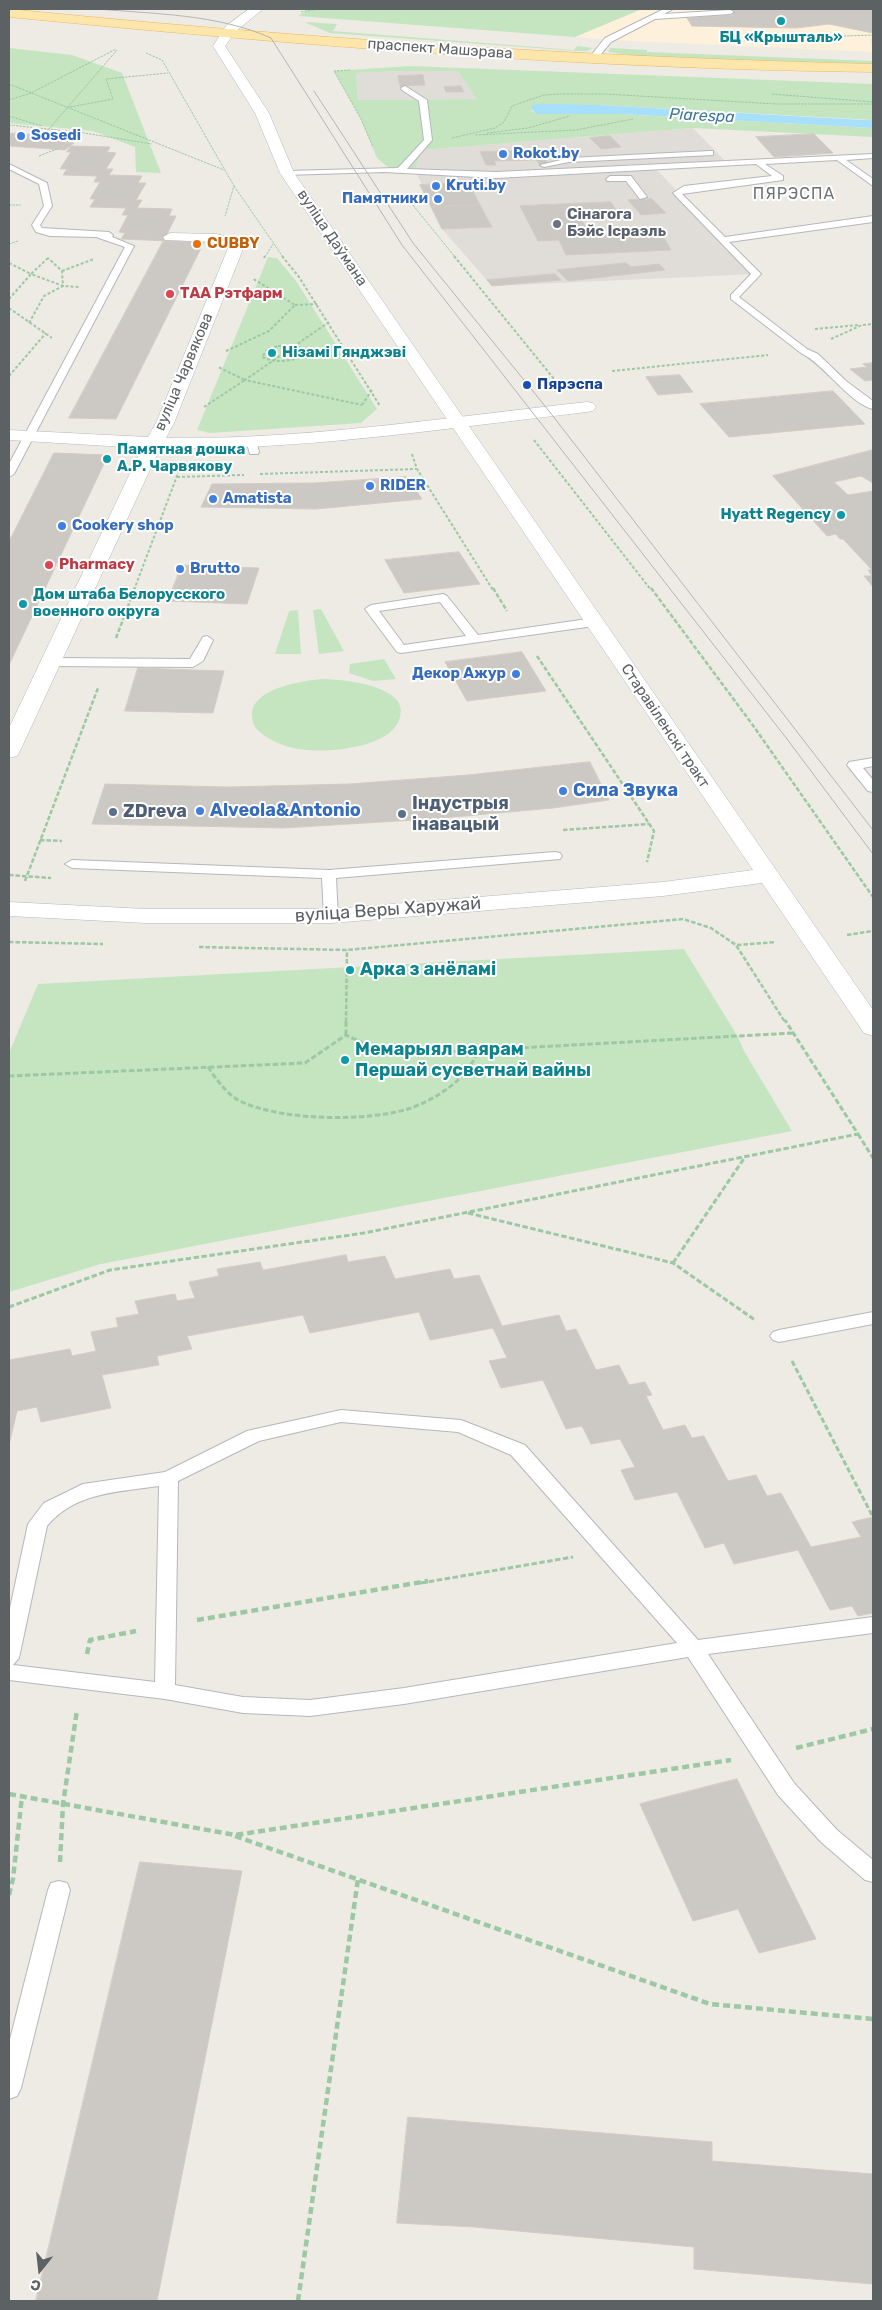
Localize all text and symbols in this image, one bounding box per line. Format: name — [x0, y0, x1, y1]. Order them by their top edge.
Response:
marker: БЦ «Крышталь» — [775, 15, 787, 27]
place label: БЦ «Крышталь» — [720, 29, 842, 47]
street label: праспект Машэрава — [367, 35, 513, 63]
water label: Piarespa — [669, 105, 735, 127]
place label: Sosedi — [31, 127, 81, 145]
marker: Sosedi — [15, 130, 27, 142]
place label: Rokot.by — [513, 145, 579, 163]
marker: Rokot.by — [497, 148, 509, 160]
place label: Kruti.by — [446, 177, 506, 195]
marker: Kruti.by — [430, 180, 442, 192]
district label: ПЯРЭСПА — [752, 184, 836, 204]
street label: вуліца Даўмана — [293, 186, 371, 290]
place label: Памятники — [342, 190, 428, 208]
marker: Памятники — [432, 193, 444, 205]
place label: Сінагога Бэйс Ісраэль — [567, 206, 666, 241]
marker: Сінагога Бэйс Ісраэль — [551, 218, 563, 230]
place label: CUBBY — [207, 235, 259, 253]
marker: CUBBY — [191, 238, 203, 250]
place label: ТАА Рэтфарм — [180, 285, 283, 303]
marker: ТАА Рэтфарм — [164, 288, 176, 300]
street label: вуліца Чарвякова — [151, 310, 217, 434]
place label: Нізамі Гянджэві — [282, 344, 406, 362]
marker: Нізамі Гянджэві — [266, 347, 278, 359]
place label: Пярэспа — [537, 376, 603, 394]
marker: Пярэспа — [521, 379, 533, 391]
place label: Памятная дошка А.Р. Чарвякову — [117, 441, 245, 476]
marker: Памятная дошка А.Р. Чарвякову — [101, 453, 113, 465]
place label: RIDER — [380, 477, 426, 495]
marker: RIDER — [364, 480, 376, 492]
place label: Amatista — [223, 490, 292, 508]
marker: Amatista — [207, 493, 219, 505]
place label: Hyatt Regency — [720, 506, 831, 524]
marker: Hyatt Regency — [835, 509, 847, 521]
place label: Cookery shop — [72, 517, 174, 535]
marker: Cookery shop — [56, 520, 68, 532]
place label: Pharmacy — [59, 556, 135, 574]
marker: Pharmacy — [43, 559, 55, 571]
place label: Brutto — [190, 560, 240, 578]
marker: Brutto — [174, 563, 186, 575]
place label: Дом штаба Белорусского военного округа — [33, 586, 225, 621]
marker: Дом штаба Белорусского военного округа — [17, 598, 29, 610]
street label: Старавіленскі тракт — [617, 661, 713, 791]
place label: Декор Ажур — [412, 665, 506, 683]
marker: Декор Ажур — [510, 668, 522, 680]
place label: Сила Звука — [573, 780, 678, 802]
marker: Сила Звука — [557, 785, 569, 797]
place label: Індустрыя інавацый — [412, 793, 509, 836]
place label: Alveola&Antonio — [210, 800, 361, 822]
place label: ZDreva — [123, 801, 187, 823]
marker: Alveola&Antonio — [194, 805, 206, 817]
marker: ZDreva — [107, 806, 119, 818]
marker: Індустрыя інавацый — [396, 808, 408, 820]
street label: вуліца Веры Харужай — [294, 893, 482, 927]
place label: Арка з анёламі — [360, 959, 496, 981]
marker: Арка з анёламі — [344, 964, 356, 976]
place label: Мемарыял ваярам Першай сусветнай вайны — [355, 1039, 591, 1082]
marker: Мемарыял ваярам Першай сусветнай вайны — [339, 1054, 351, 1066]
north arrow — [15, 2245, 65, 2295]
text: С — [29, 2275, 43, 2294]

